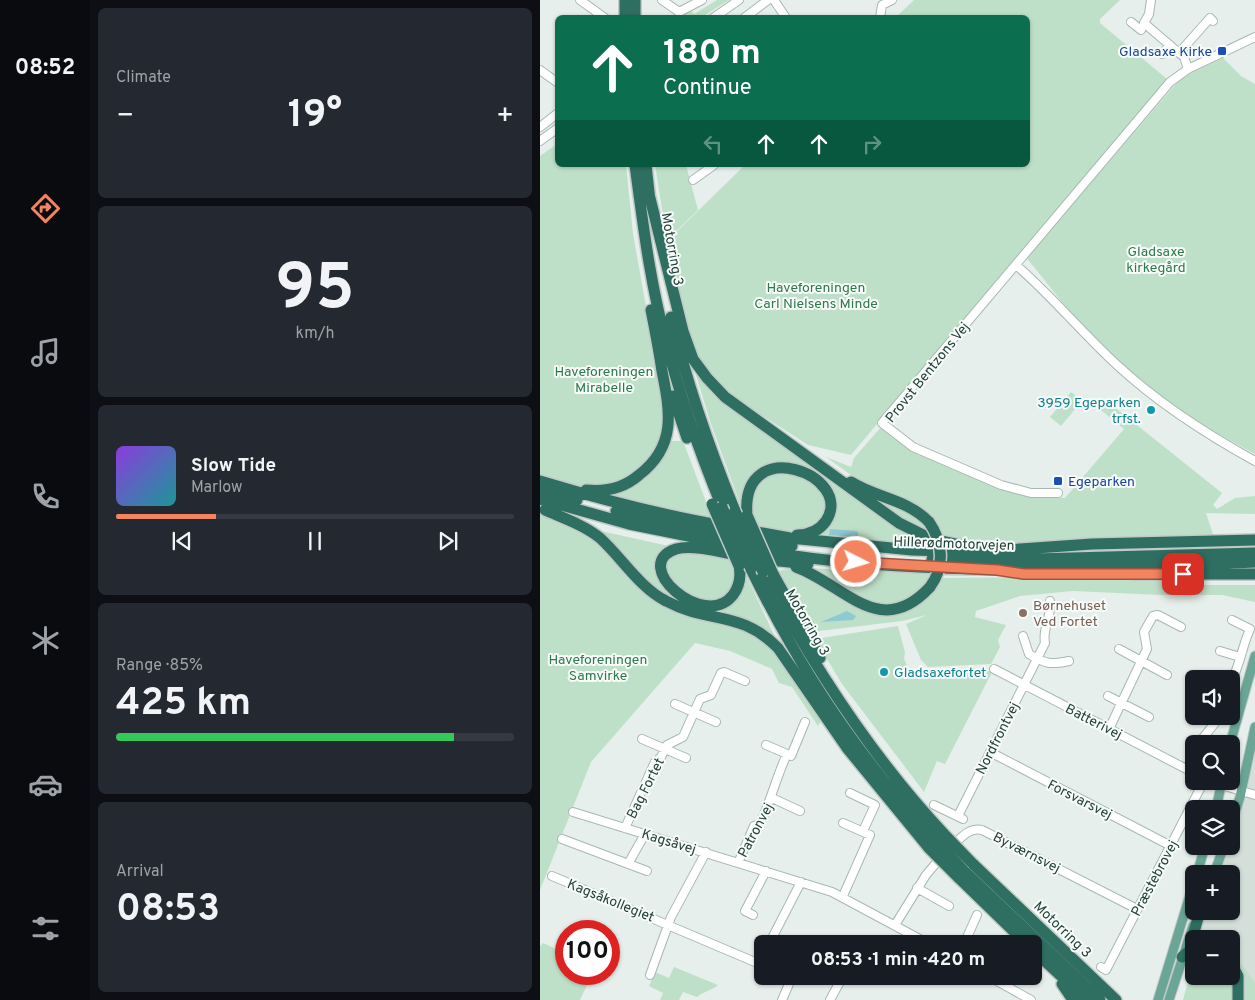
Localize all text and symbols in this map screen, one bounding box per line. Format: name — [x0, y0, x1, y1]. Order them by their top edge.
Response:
text: 180 m — [663, 32, 761, 76]
icon: ahead — [580, 35, 645, 100]
place label: Gladsaxe Kirke — [1119, 44, 1212, 61]
marker: Gladsaxe Kirke — [1216, 45, 1228, 57]
text: 08:52 — [15, 55, 75, 82]
text: Climate — [116, 68, 171, 88]
text: Continue — [663, 75, 752, 102]
text: 19° — [288, 92, 342, 141]
text: − — [116, 99, 134, 135]
text: + — [496, 99, 514, 135]
icon: left — [699, 130, 727, 158]
icon: ahead — [752, 130, 780, 158]
icon: ahead — [805, 130, 833, 158]
icon: right — [858, 130, 886, 158]
icon: directions — [28, 191, 63, 226]
street label: Motorring 3 — [657, 211, 686, 287]
park label: Gladsaxe kirkegård — [1126, 244, 1186, 277]
text: 95 — [275, 250, 355, 332]
park label: Haveforeningen Carl Nielsens Minde — [754, 280, 878, 313]
street label: Provst Bentzons Vej — [883, 319, 974, 427]
text: km/h — [296, 324, 334, 344]
icon: music — [28, 335, 63, 370]
park label: Haveforeningen Mirabelle — [555, 364, 653, 397]
place label: 3959 Egeparken trfst. — [1037, 395, 1141, 428]
marker: 3959 Egeparken trfst. — [1145, 404, 1157, 416]
text: Slow Tide — [191, 454, 276, 478]
place label: Egeparken — [1068, 474, 1135, 491]
marker: Egeparken — [1052, 475, 1064, 487]
text: Marlow — [191, 478, 243, 498]
icon: phone — [28, 479, 63, 514]
icon: previous — [168, 527, 196, 555]
icon: pause — [301, 527, 329, 555]
icon: next — [434, 527, 462, 555]
street label: Hillerødmotorvejen — [893, 534, 1015, 555]
position arrow — [829, 535, 881, 587]
pin — [1162, 553, 1204, 595]
icon: arrive — [1169, 560, 1197, 588]
street label: Motorring 3 — [781, 587, 833, 659]
place label: Børnehuset Ved Fortet — [1033, 598, 1106, 631]
marker: Børnehuset Ved Fortet — [1017, 607, 1029, 619]
icon: climate — [28, 623, 63, 658]
park label: Haveforeningen Samvirke — [549, 652, 647, 685]
text: Range · 85% — [116, 656, 203, 676]
place label: Gladsaxefortet — [894, 665, 986, 682]
marker: Gladsaxefortet — [878, 666, 890, 678]
map controls — [1185, 670, 1240, 985]
button: sound — [1185, 670, 1240, 725]
text: 425 km — [116, 680, 251, 729]
street label: Nordfrontvej — [973, 700, 1024, 778]
street label: Batterivej — [1062, 701, 1125, 744]
button: search — [1185, 735, 1240, 790]
street label: Bag Fortet — [624, 755, 669, 822]
icon: car — [28, 767, 63, 802]
street label: Forsvarsvej — [1044, 777, 1115, 824]
button: layers — [1185, 800, 1240, 855]
street label: Patronvej — [735, 801, 778, 861]
street label: Kagsåvej — [639, 826, 698, 859]
street label: Byværnsvej — [990, 829, 1063, 878]
street label: Præstebrovej — [1128, 838, 1182, 920]
text: Arrival — [116, 862, 164, 882]
button: + — [1185, 865, 1240, 920]
street label: Kagsåkollegiet — [564, 876, 656, 927]
text: 08:53 — [116, 886, 220, 935]
street label: Motorring 3 — [1029, 898, 1094, 962]
icon: filters — [28, 911, 63, 946]
speed limit sign: 100 — [555, 920, 620, 985]
button: − — [1185, 930, 1240, 985]
text: 08:53 · 1 min · 420 m — [811, 948, 985, 972]

